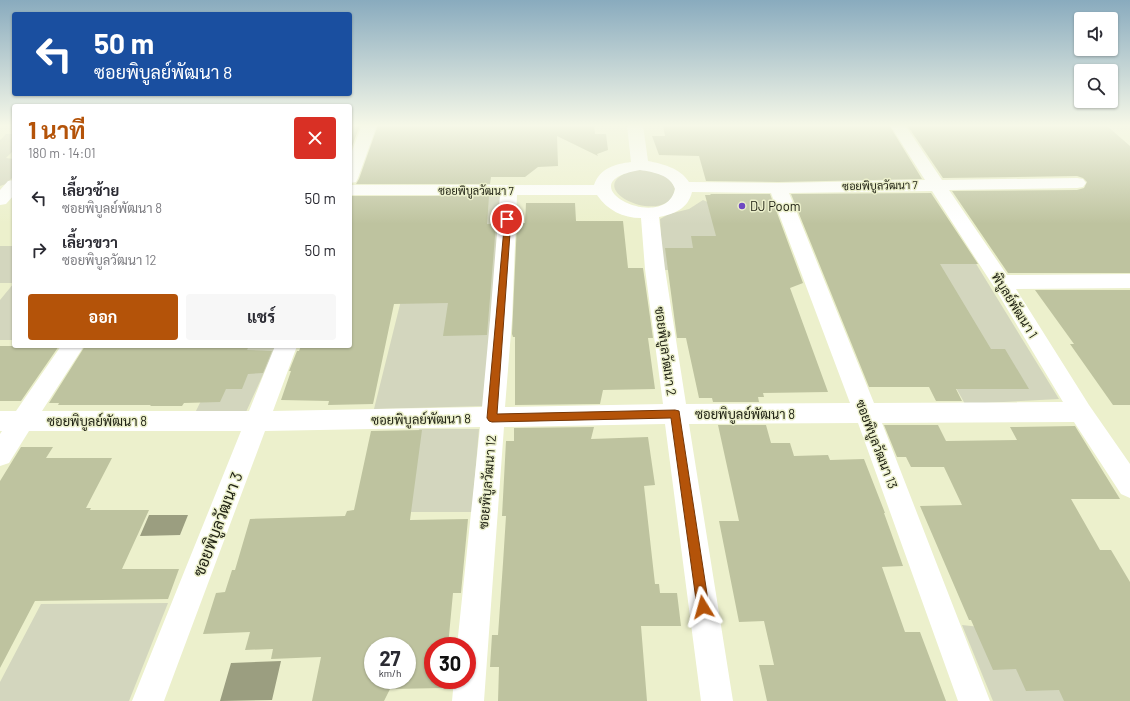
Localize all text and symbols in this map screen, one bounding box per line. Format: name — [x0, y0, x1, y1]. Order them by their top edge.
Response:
map controls — [1074, 12, 1118, 108]
button: sound — [1074, 12, 1118, 56]
text: 50 m — [94, 26, 154, 60]
icon: left — [28, 28, 80, 80]
text: ซอยพิบูลย์พัฒนา 8 — [94, 61, 232, 83]
button: search — [1074, 64, 1118, 108]
text: 1 นาที — [28, 115, 85, 144]
button: close — [294, 117, 336, 159]
text: 180 m · 14:01 — [28, 145, 96, 161]
street label: ซอยพิบูลวัฒนา 7 — [842, 178, 918, 194]
text: เลี้ยวซ้าย — [62, 181, 119, 199]
street label: ซอยพิบูลวัฒนา 7 — [438, 184, 514, 199]
icon: left — [28, 187, 50, 209]
text: 50 m — [304, 189, 336, 207]
place label: DJ Poom — [750, 198, 801, 214]
text: ซอยพิบูลย์พัฒนา 8 — [62, 200, 162, 216]
marker: DJ Poom — [737, 201, 747, 211]
pin — [490, 202, 524, 236]
icon: arrive — [496, 208, 518, 230]
text: เลี้ยวขวา — [62, 233, 118, 251]
icon: right — [28, 239, 50, 261]
text: 50 m — [304, 241, 336, 259]
text: ซอยพิบูลวัฒนา 12 — [62, 252, 157, 268]
street label: พิบูลย์พัฒนา 1 — [987, 269, 1042, 342]
button: ออก — [28, 294, 178, 340]
button: แชร์ — [186, 294, 336, 340]
street label: ซอยพิบูลวัฒนา 2 — [650, 305, 680, 397]
street label: ซอยพิบูลวัฒนา 13 — [851, 397, 901, 492]
street label: ซอยพิบูลย์พัฒนา 8 — [695, 405, 795, 424]
street label: ซอยพิบูลย์พัฒนา 8 — [371, 409, 471, 430]
street label: ซอยพิบูลย์พัฒนา 8 — [47, 412, 147, 431]
street label: ซอยพิบูลวัฒนา 12 — [475, 434, 501, 530]
street label: ซอยพิบูลวัฒนา 3 — [188, 469, 248, 580]
position arrow — [682, 586, 724, 628]
speed limit sign: 30 — [424, 637, 476, 689]
text: 27 — [379, 646, 401, 670]
text: km/h — [379, 667, 401, 679]

